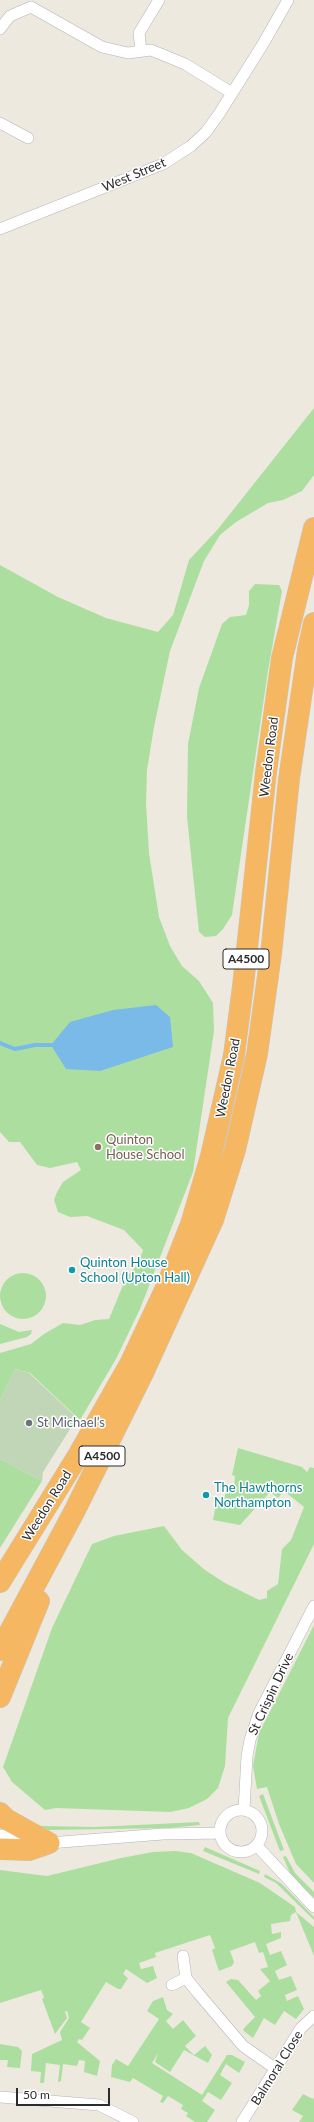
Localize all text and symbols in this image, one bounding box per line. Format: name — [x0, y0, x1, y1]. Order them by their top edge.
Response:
street label: West Street — [100, 155, 168, 195]
street label: Weedon Road — [256, 716, 282, 798]
road number: A4500 — [223, 949, 269, 969]
street label: Weedon Road — [213, 1037, 243, 1119]
place label: Quinton House School — [106, 1132, 184, 1163]
marker: Quinton House School — [93, 1142, 103, 1152]
place label: Quinton House School (Upton Hall) — [80, 1255, 190, 1286]
marker: Quinton House School (Upton Hall) — [67, 1265, 77, 1275]
place label: St Michael’s — [37, 1415, 105, 1431]
marker: St Michael’s — [24, 1418, 34, 1428]
road number: A4500 — [79, 1446, 125, 1466]
street label: Weedon Road — [19, 1468, 75, 1544]
place label: The Hawthorns Northampton — [214, 1480, 302, 1511]
marker: The Hawthorns Northampton — [201, 1490, 211, 1500]
street label: St Crispin Drive — [245, 1650, 297, 1738]
street label: Balmoral Close — [248, 2028, 306, 2108]
scale bar — [18, 2080, 112, 2106]
text: 50 m — [23, 2087, 50, 2102]

